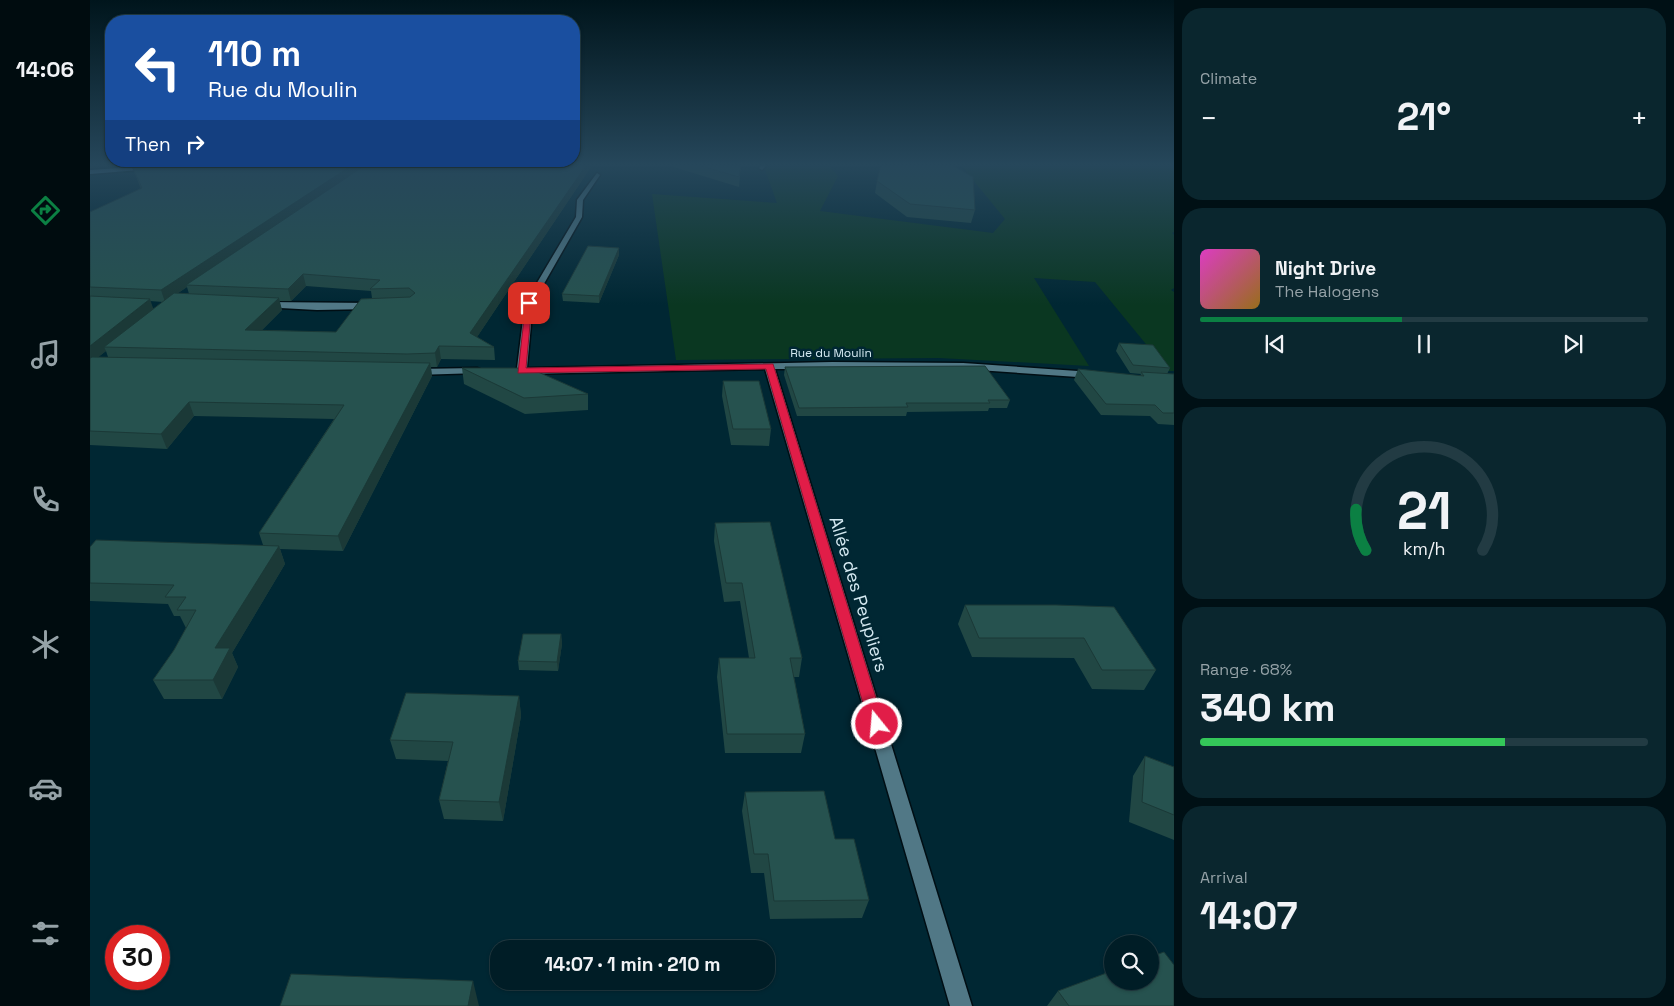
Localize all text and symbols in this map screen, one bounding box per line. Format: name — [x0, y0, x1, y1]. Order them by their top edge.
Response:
text: 110 m — [208, 32, 301, 76]
icon: left — [125, 35, 190, 100]
text: 14:06 — [16, 55, 74, 83]
text: Climate — [1200, 68, 1257, 89]
text: Rue du Moulin — [208, 75, 358, 103]
text: 21° — [1397, 93, 1451, 141]
text: − — [1200, 100, 1217, 136]
text: + — [1631, 100, 1648, 136]
icon: right — [181, 130, 209, 158]
text: Then — [125, 132, 171, 157]
icon: directions — [28, 193, 63, 228]
text: Night Drive — [1275, 256, 1376, 281]
text: The Halogens — [1275, 281, 1379, 302]
pin — [508, 282, 550, 324]
icon: arrive — [515, 289, 543, 317]
icon: previous — [1261, 330, 1289, 358]
icon: pause — [1410, 330, 1438, 358]
icon: next — [1559, 330, 1587, 358]
icon: music — [28, 337, 63, 372]
street label: Rue du Moulin — [790, 345, 872, 361]
text: 21 — [1397, 478, 1451, 544]
icon: phone — [28, 482, 63, 517]
street label: Allée des Peupliers — [824, 513, 894, 675]
text: km/h — [1403, 537, 1445, 560]
icon: climate — [28, 627, 63, 662]
text: Range · 68% — [1200, 659, 1292, 680]
text: 340 km — [1200, 684, 1335, 732]
position arrow — [850, 697, 902, 749]
icon: car — [28, 771, 63, 806]
text: Arrival — [1200, 867, 1248, 888]
text: 14:07 — [1200, 892, 1298, 940]
icon: filters — [28, 916, 63, 951]
speed limit sign: 30 — [105, 925, 170, 990]
map controls — [1104, 935, 1159, 990]
button: search — [1104, 935, 1159, 990]
text: 14:07 · 1 min · 210 m — [544, 952, 721, 977]

